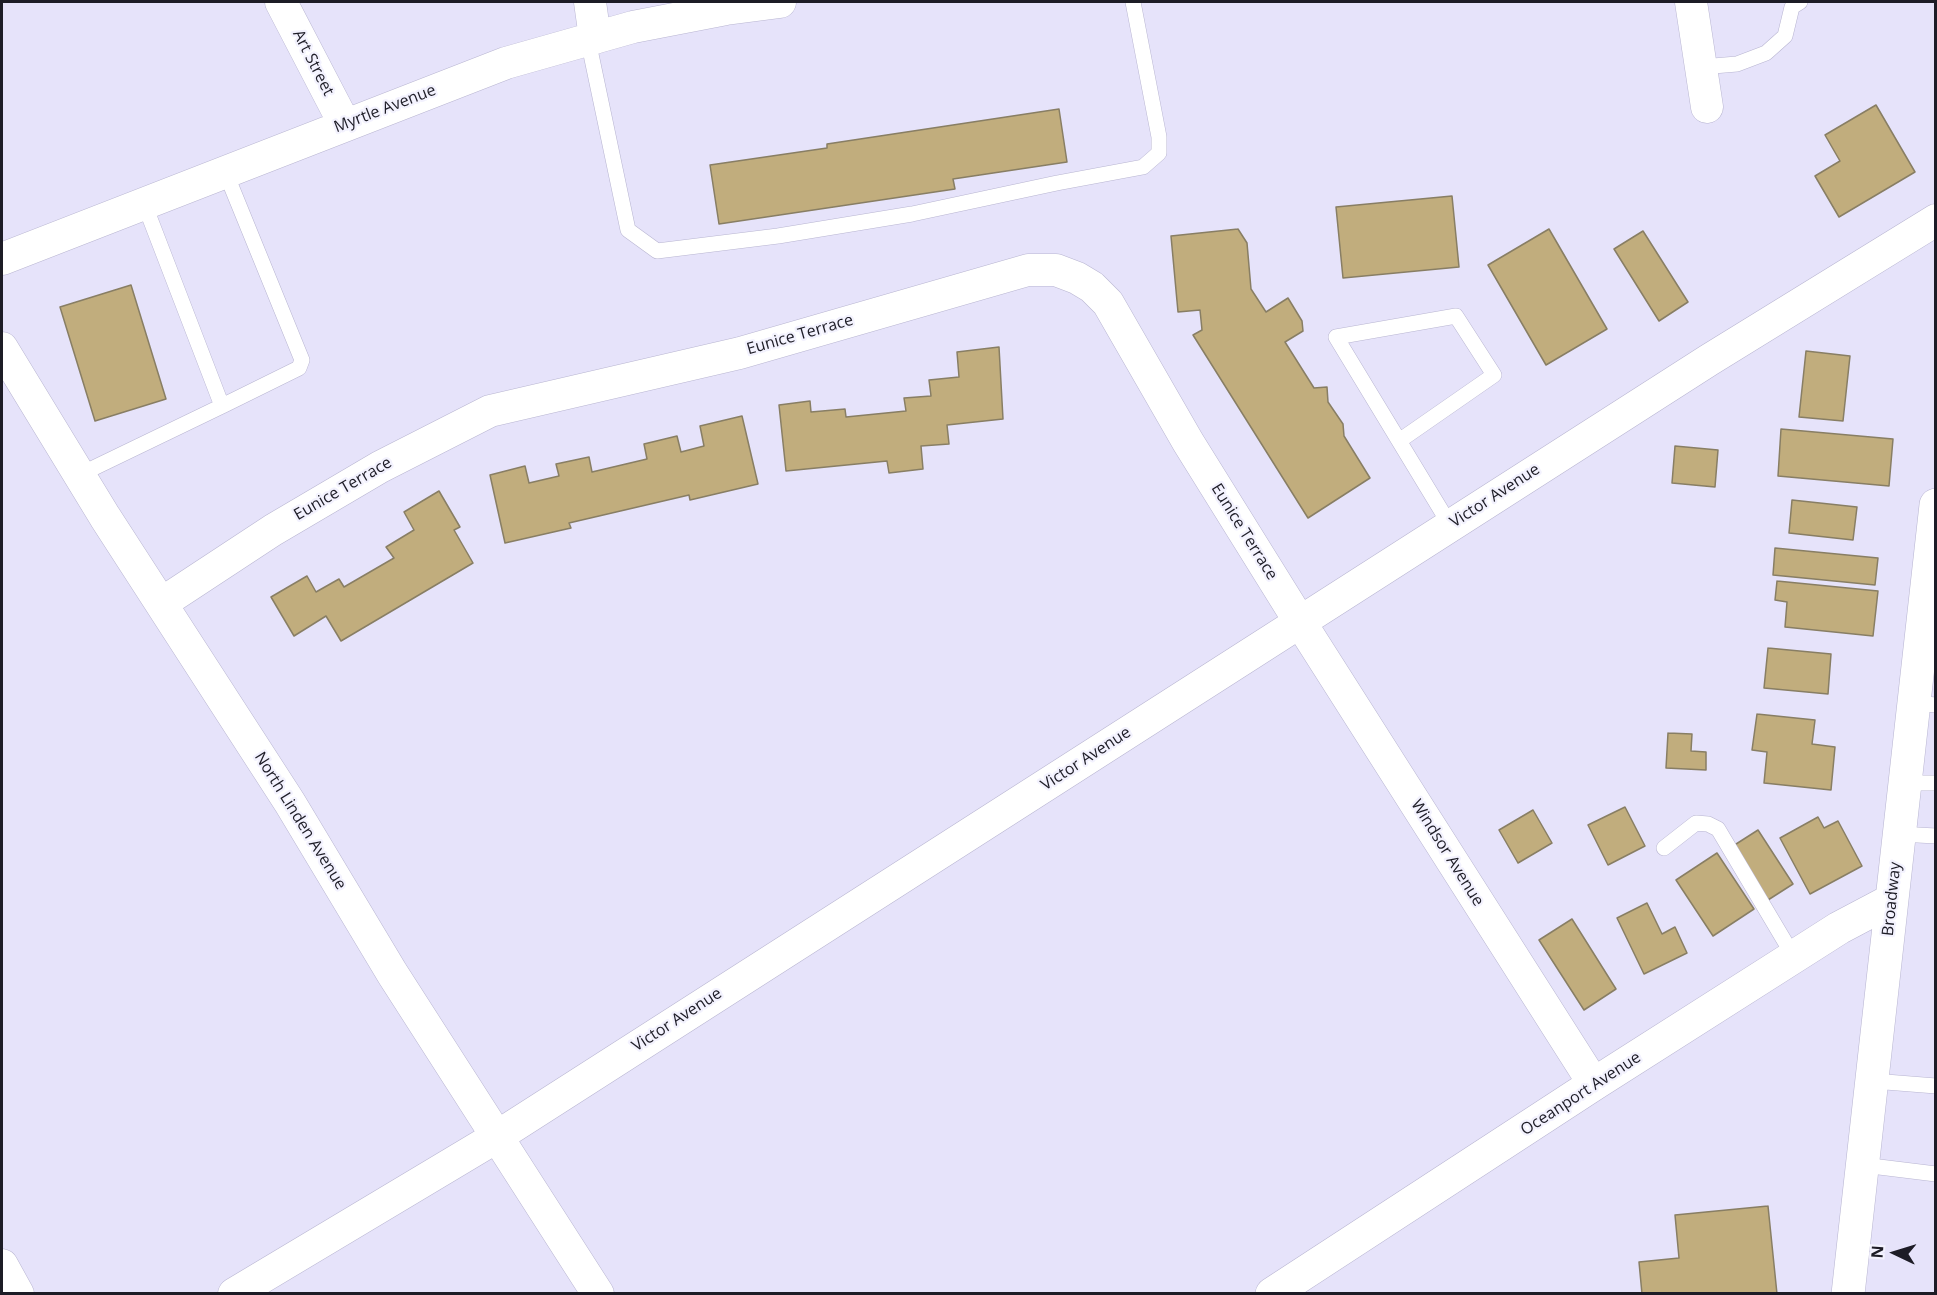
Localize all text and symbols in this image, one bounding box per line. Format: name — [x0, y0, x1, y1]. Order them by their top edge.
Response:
street label: Art Street — [288, 27, 338, 99]
street label: Myrtle Avenue — [331, 81, 439, 137]
street label: Eunice Terrace — [745, 311, 855, 359]
street label: Eunice Terrace — [291, 453, 395, 525]
street label: Victor Avenue — [1447, 460, 1543, 532]
street label: Eunice Terrace — [1207, 480, 1281, 584]
street label: Victor Avenue — [1038, 723, 1134, 795]
street label: North Linden Avenue — [250, 749, 350, 893]
street label: Windsor Avenue — [1407, 796, 1487, 910]
street label: Broadway — [1879, 861, 1905, 937]
street label: Victor Avenue — [629, 984, 725, 1056]
street label: Oceanport Avenue — [1517, 1048, 1645, 1140]
north arrow — [1865, 1223, 1925, 1283]
text: N — [1866, 1244, 1888, 1259]

